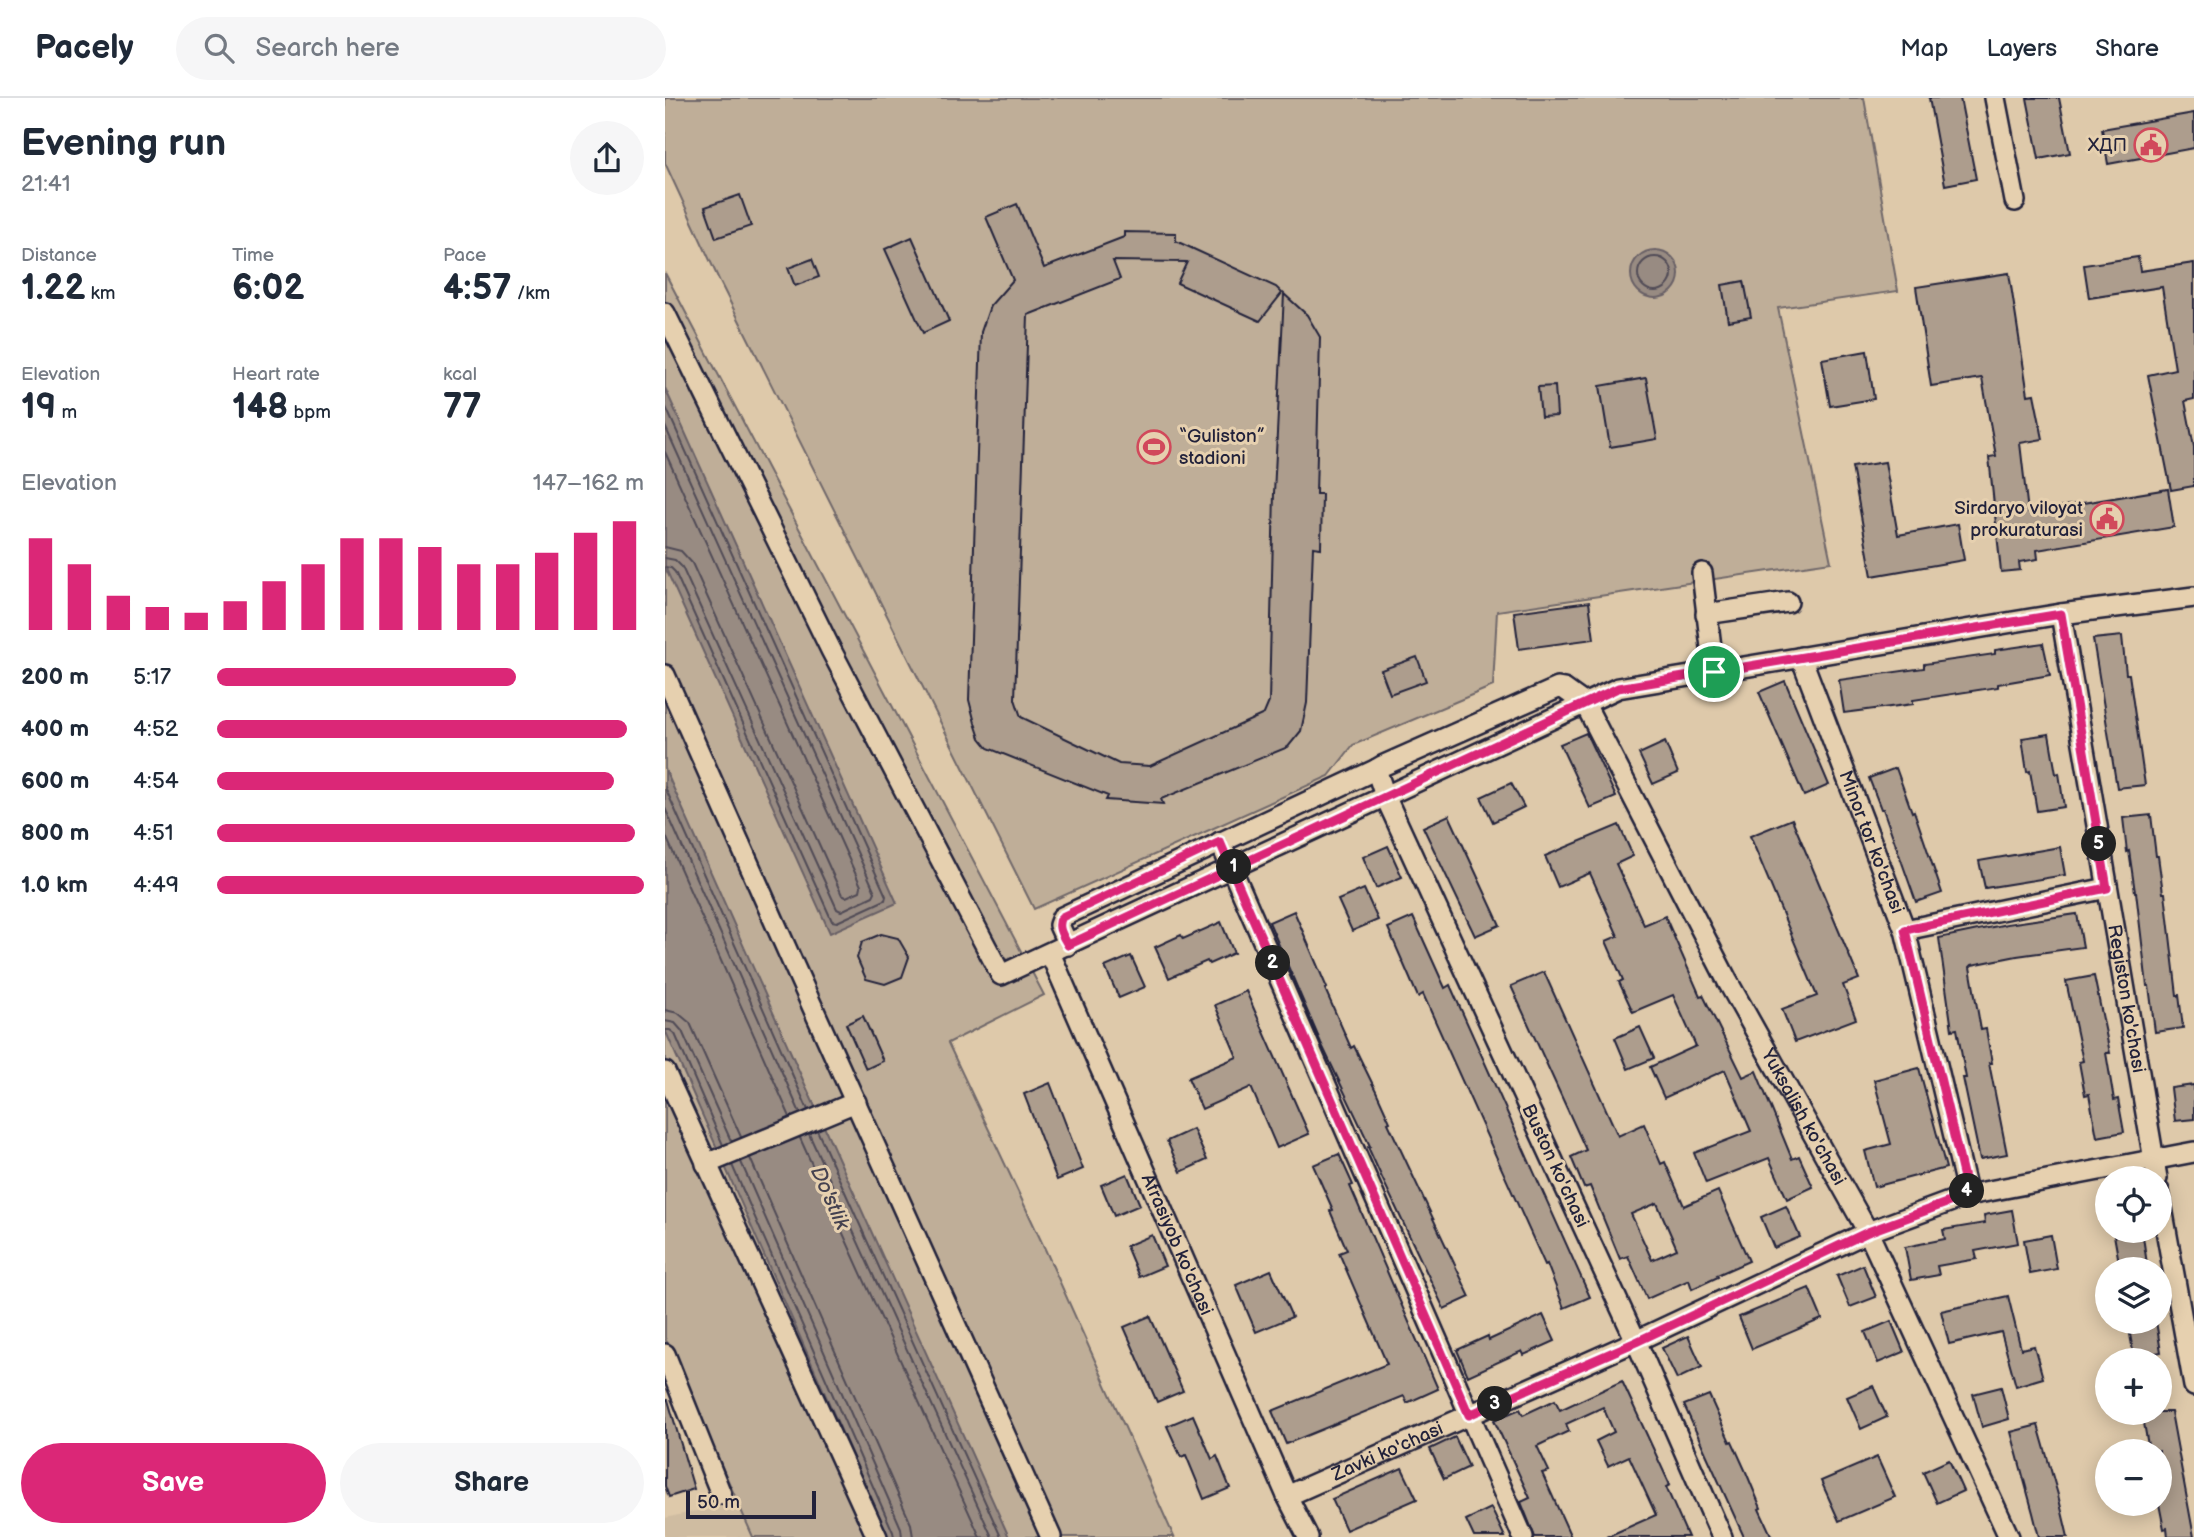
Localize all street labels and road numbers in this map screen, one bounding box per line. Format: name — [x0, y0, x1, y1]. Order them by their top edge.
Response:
street label: Minor tor ko'chasi — [1834, 767, 1909, 917]
street label: Registon ko'chasi — [2102, 922, 2150, 1074]
street label: Yuksalish ko'chasi — [1756, 1044, 1851, 1189]
street label: Buston ko'chasi — [1516, 1101, 1594, 1231]
street label: Afrasiyob ko'chasi — [1136, 1170, 1218, 1319]
street label: Zavki ko'chasi — [1327, 1417, 1447, 1486]

